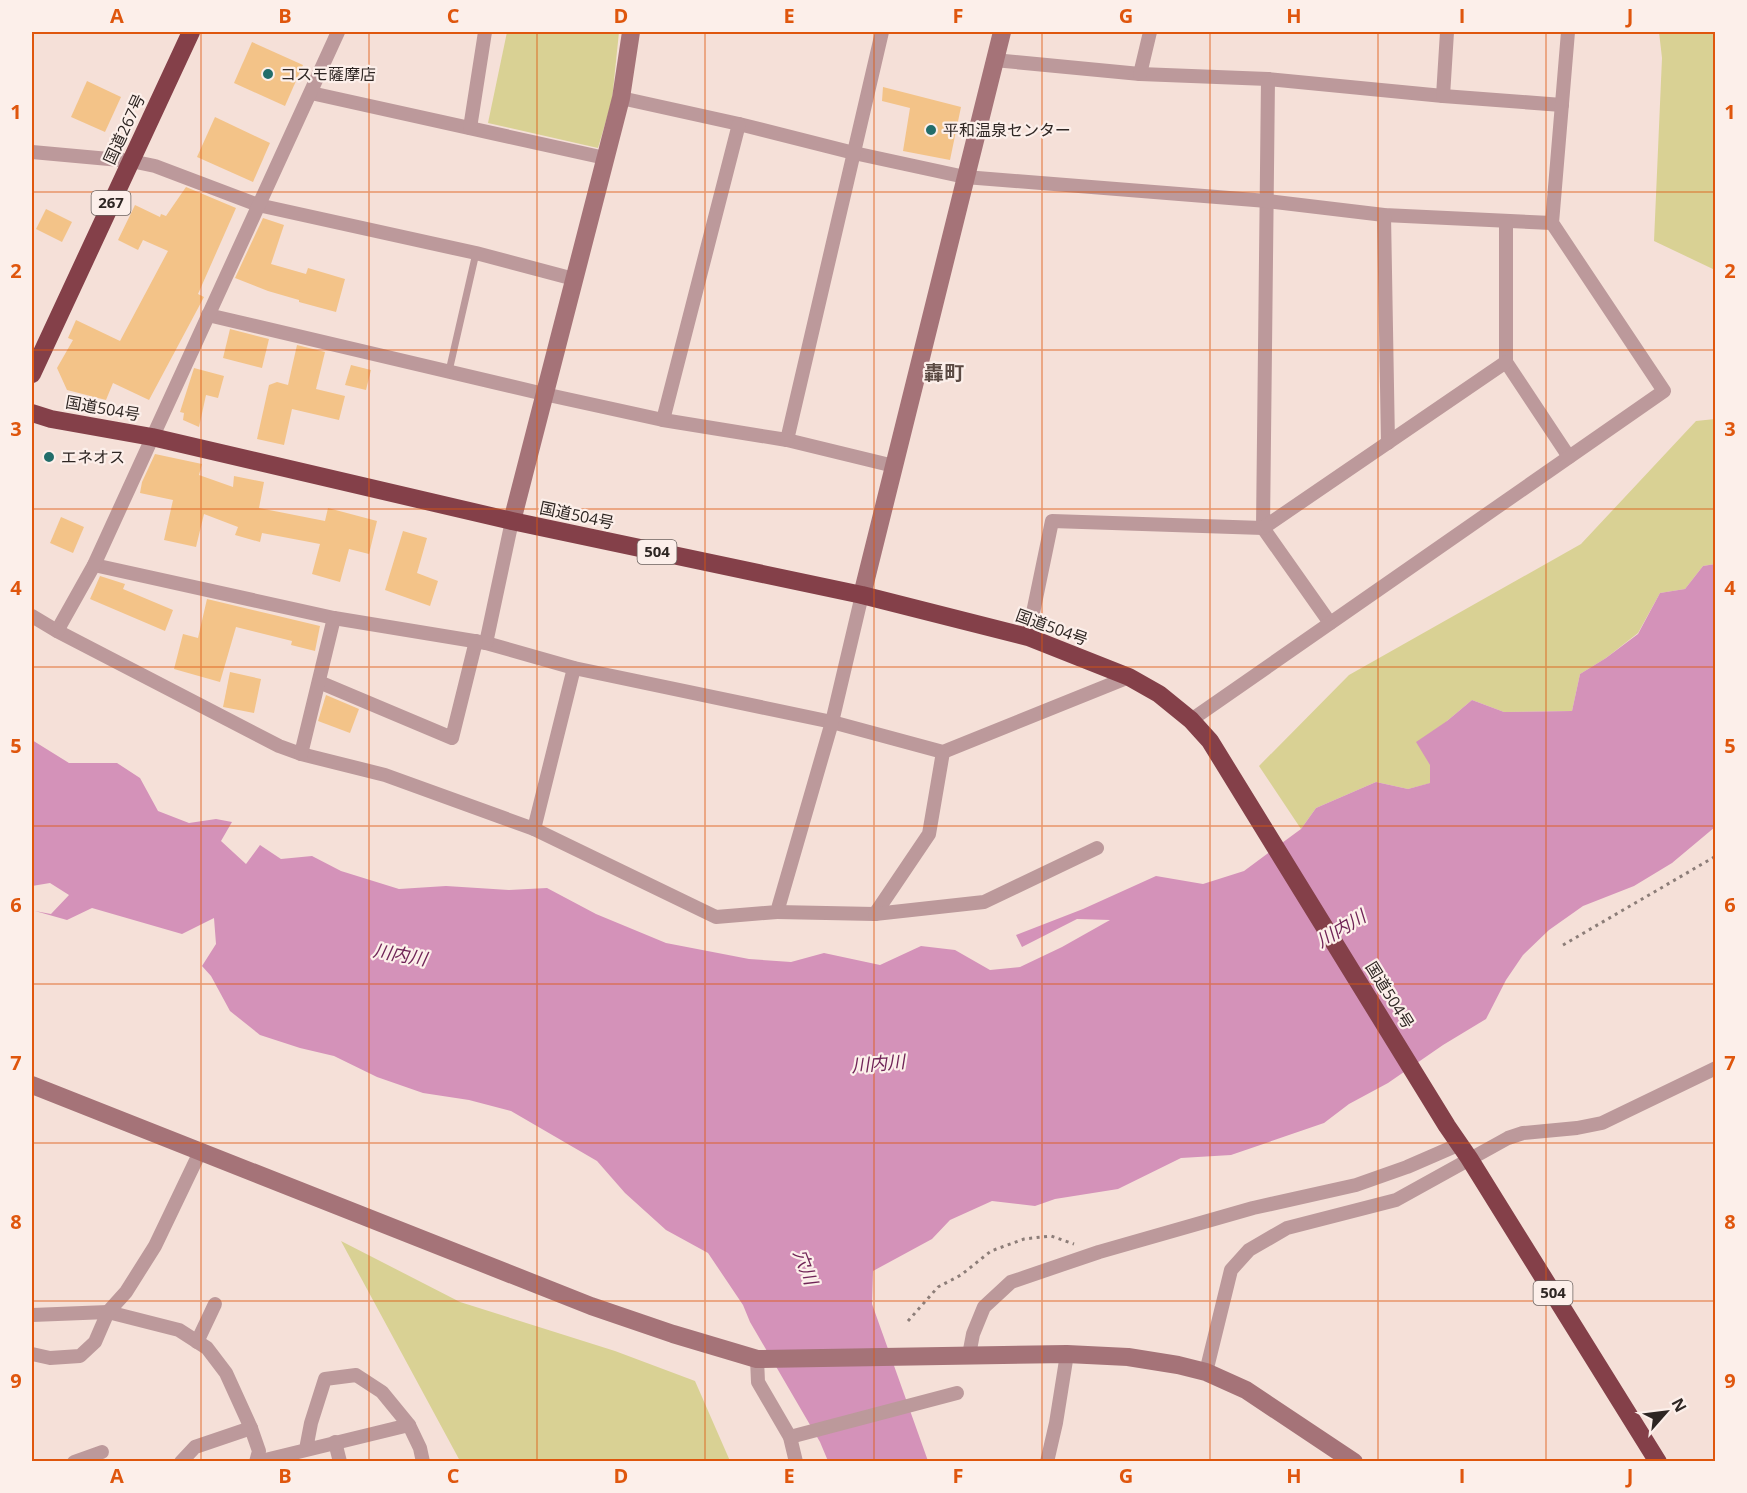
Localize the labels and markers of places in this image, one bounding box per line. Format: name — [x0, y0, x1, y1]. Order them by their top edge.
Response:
place label: コスモ薩摩店 — [280, 63, 376, 85]
marker: コスモ薩摩店 — [261, 67, 275, 81]
place label: 平和温泉センター — [943, 119, 1071, 141]
marker: 平和温泉センター — [924, 123, 938, 137]
place label: エネオス — [61, 446, 125, 468]
marker: エネオス — [42, 450, 56, 464]

